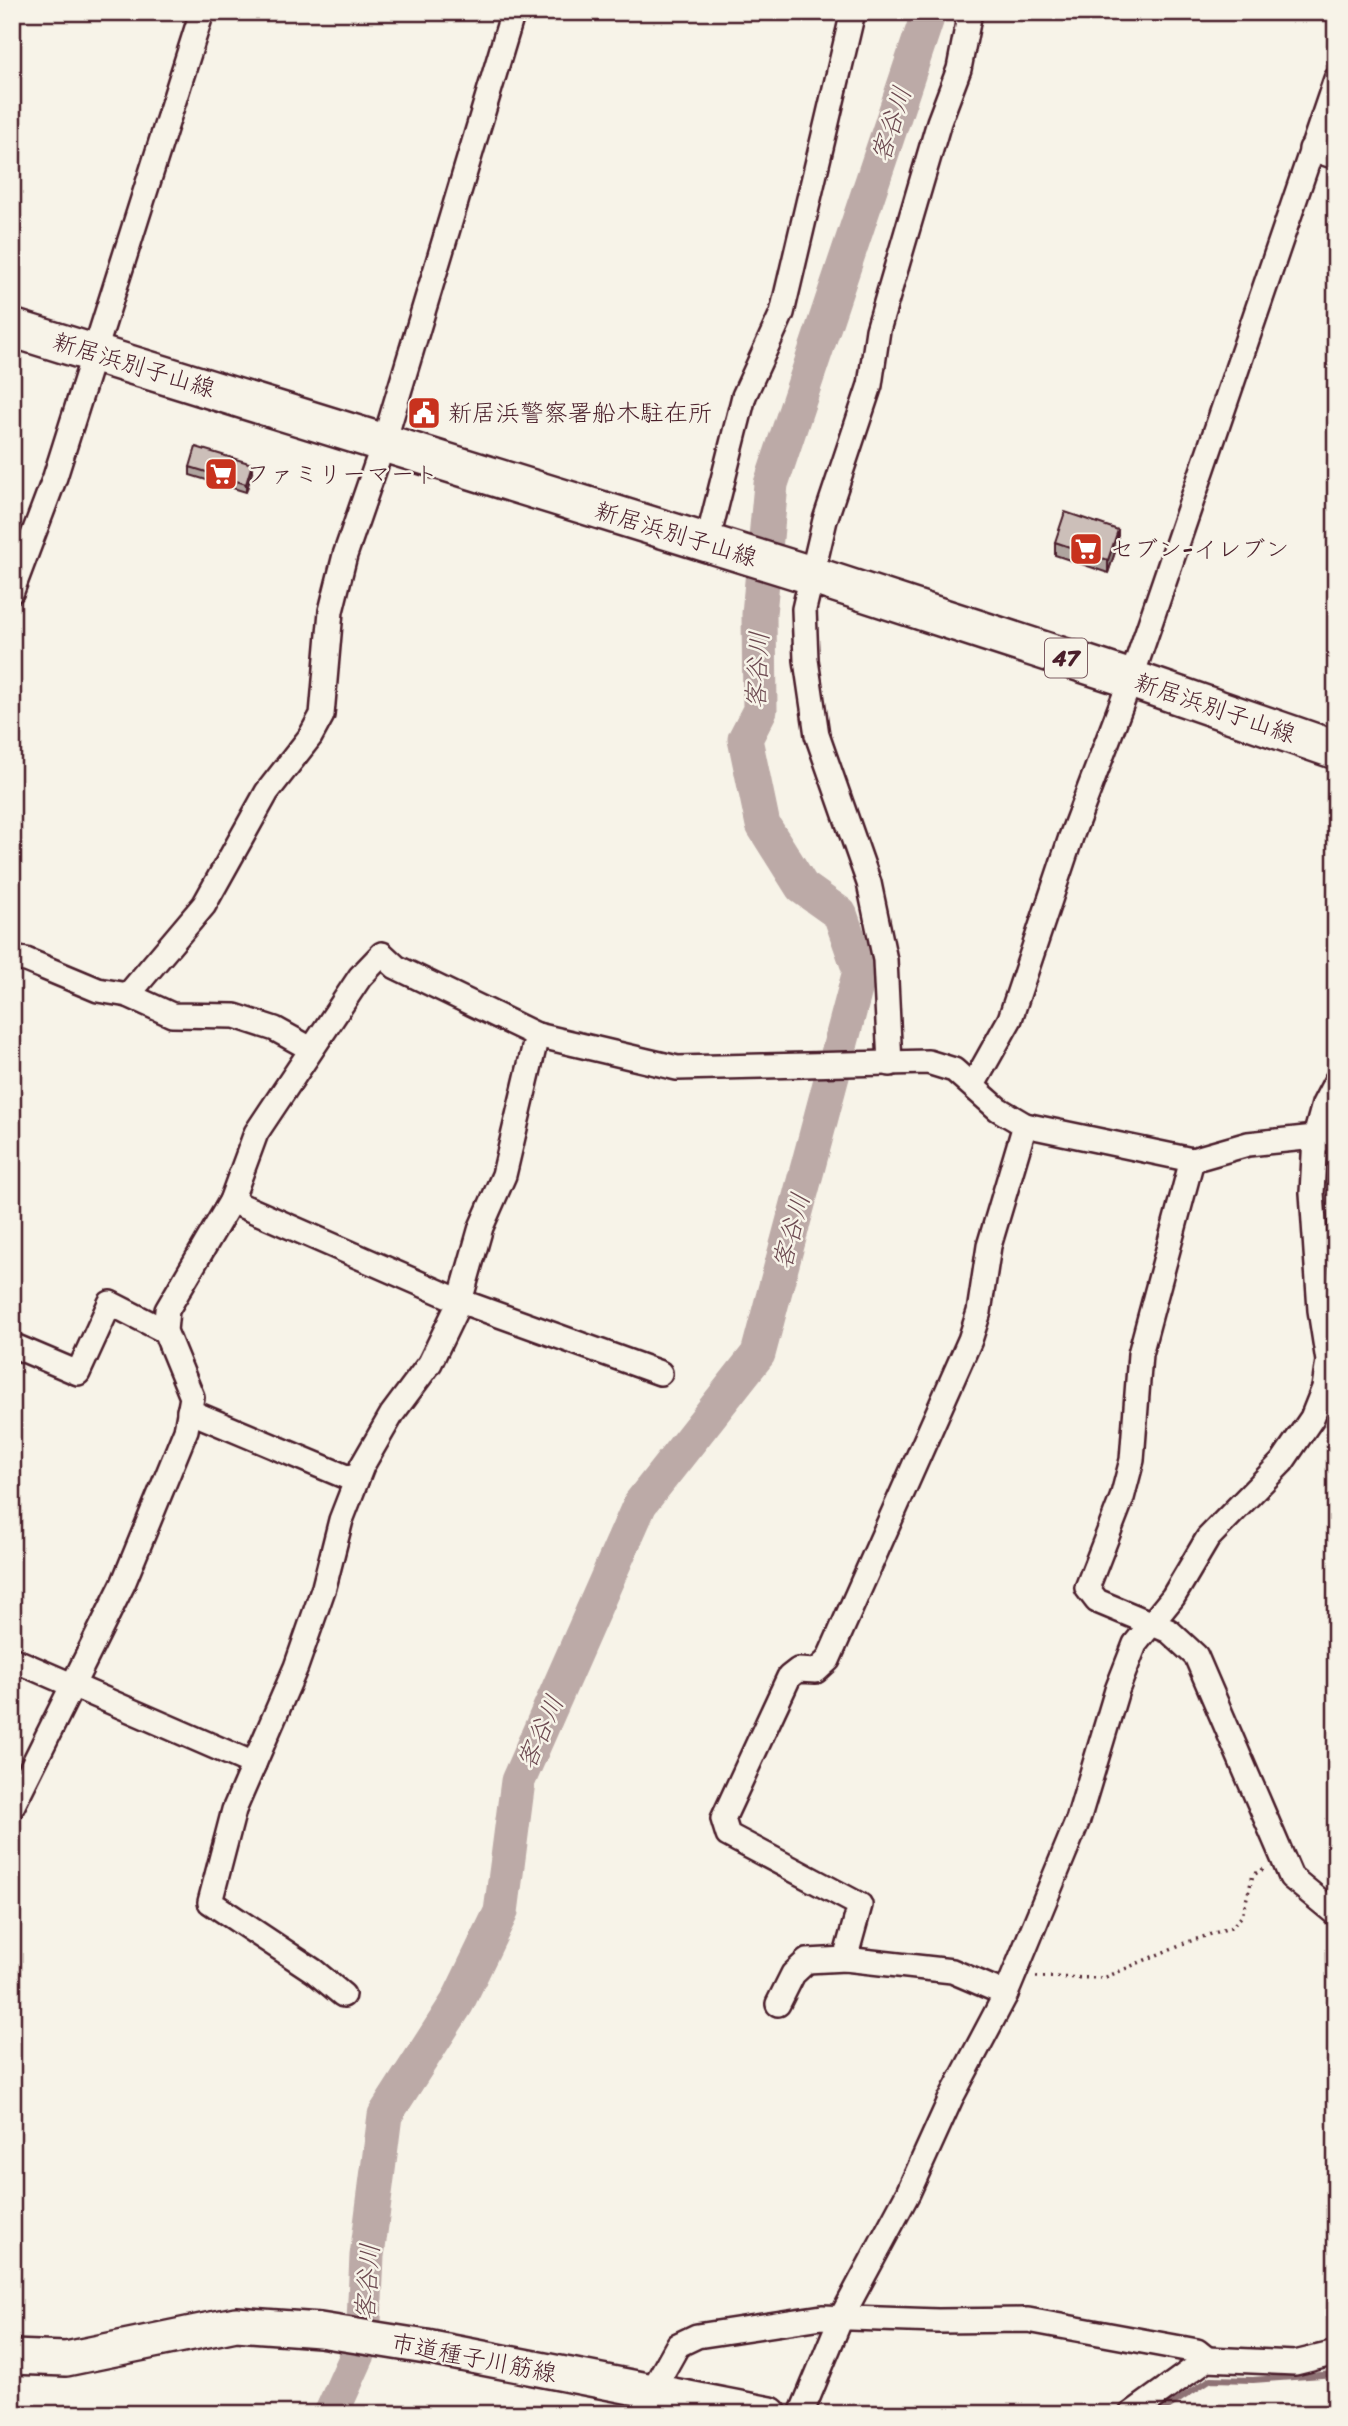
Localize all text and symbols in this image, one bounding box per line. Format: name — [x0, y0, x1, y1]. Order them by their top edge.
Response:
water label: 客谷川 — [857, 80, 925, 168]
street label: 新居浜別子山線 — [48, 320, 220, 410]
place label: 新居浜警察署船木駐在所 — [448, 392, 712, 434]
public building icon: 新居浜警察署船木駐在所 — [405, 394, 443, 432]
place label: ファミリーマート — [246, 453, 438, 495]
supermarket icon: ファミリーマート — [202, 455, 240, 493]
street label: 新居浜別子山線 — [590, 489, 762, 579]
place label: セブン-イレブン — [1110, 528, 1289, 570]
supermarket icon: セブン-イレブン — [1067, 530, 1105, 568]
water label: 客谷川 — [732, 630, 782, 710]
road number: 47 — [1045, 638, 1087, 678]
street label: 新居浜別子山線 — [1129, 661, 1301, 755]
water label: 客谷川 — [759, 1187, 823, 1275]
water label: 客谷川 — [503, 1687, 577, 1777]
water label: 客谷川 — [341, 2241, 393, 2323]
street label: 市道種子川筋線 — [388, 2321, 560, 2395]

